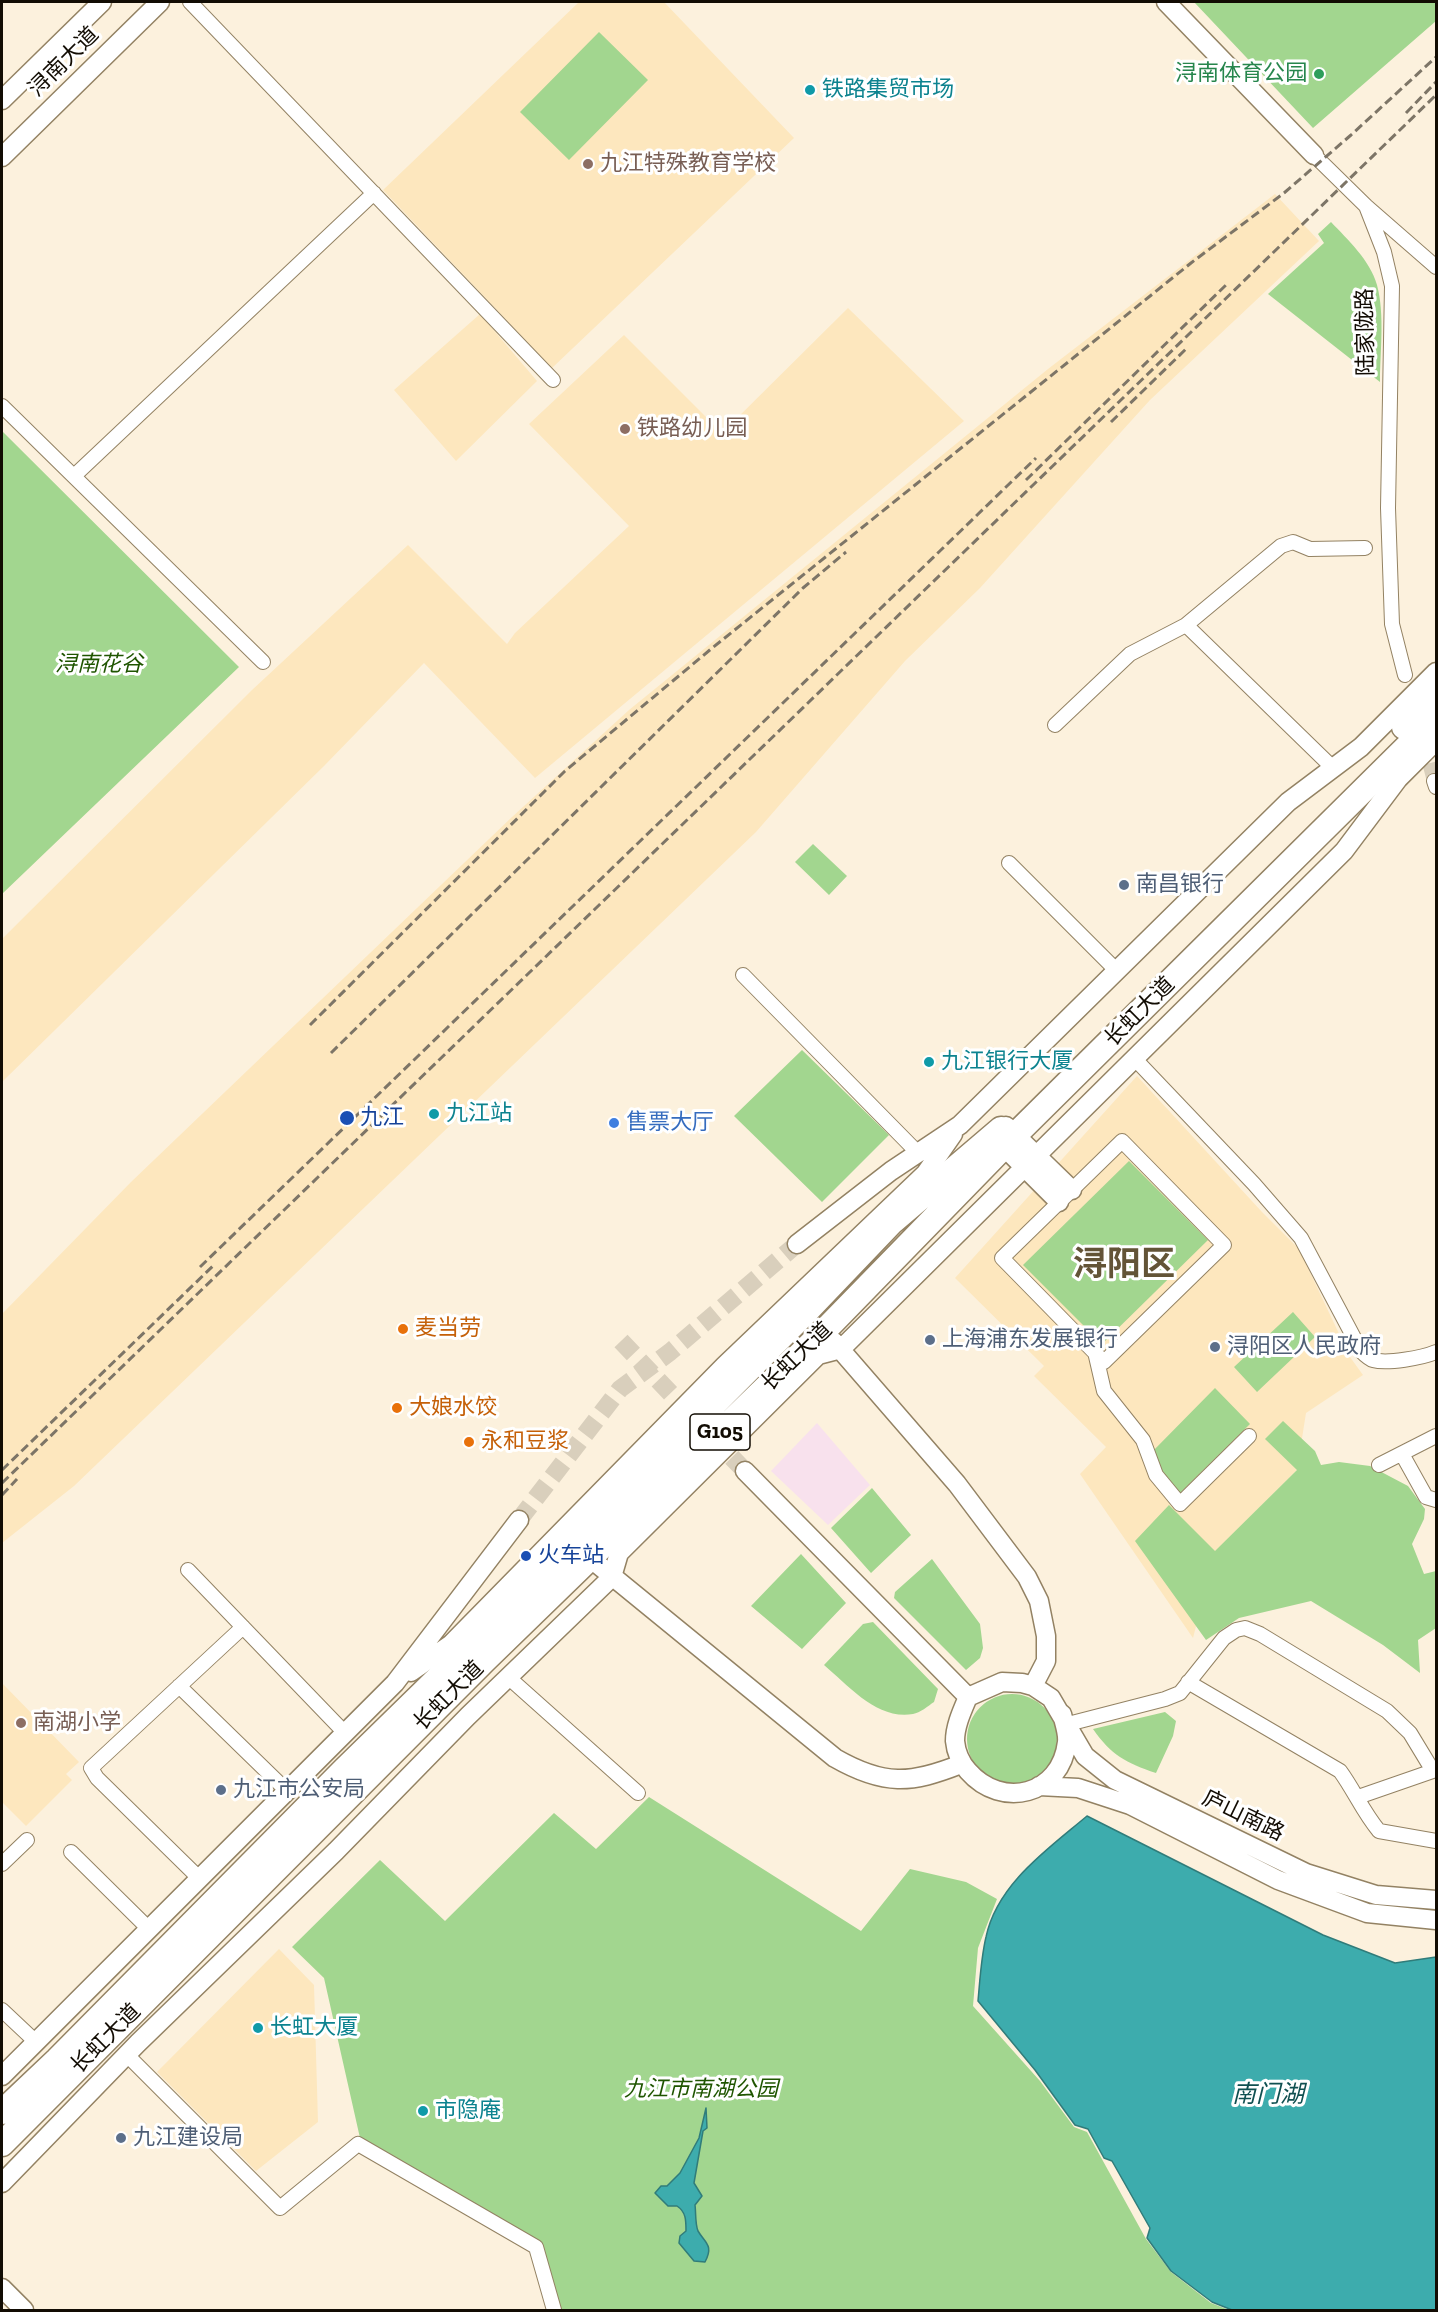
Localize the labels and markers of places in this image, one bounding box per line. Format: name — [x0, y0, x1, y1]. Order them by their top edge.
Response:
place label: 浔南体育公园 — [1175, 61, 1307, 87]
marker: 浔南体育公园 — [1312, 67, 1326, 81]
place label: 铁路集贸市场 — [822, 77, 954, 103]
marker: 铁路集贸市场 — [803, 83, 817, 97]
place label: 九江特殊教育学校 — [600, 151, 776, 177]
marker: 九江特殊教育学校 — [581, 157, 595, 171]
place label: 铁路幼儿园 — [637, 416, 747, 442]
marker: 铁路幼儿园 — [618, 422, 632, 436]
place label: 南昌银行 — [1136, 872, 1224, 898]
marker: 南昌银行 — [1117, 878, 1131, 892]
place label: 九江银行大厦 — [941, 1049, 1073, 1075]
marker: 九江银行大厦 — [922, 1055, 936, 1069]
place label: 九江站 — [446, 1101, 512, 1127]
place label: 九江 — [360, 1105, 404, 1131]
marker: 九江站 — [427, 1107, 441, 1121]
marker: 九江 — [338, 1109, 356, 1127]
place label: 售票大厅 — [626, 1110, 714, 1136]
marker: 售票大厅 — [607, 1116, 621, 1130]
place label: 麦当劳 — [415, 1316, 481, 1342]
marker: 麦当劳 — [396, 1322, 410, 1336]
place label: 上海浦东发展银行 — [942, 1327, 1118, 1353]
marker: 上海浦东发展银行 — [923, 1333, 937, 1347]
place label: 浔阳区人民政府 — [1227, 1334, 1381, 1360]
marker: 浔阳区人民政府 — [1208, 1340, 1222, 1354]
place label: 大娘水饺 — [409, 1395, 497, 1421]
marker: 大娘水饺 — [390, 1401, 404, 1415]
place label: 永和豆浆 — [481, 1429, 569, 1455]
marker: 永和豆浆 — [462, 1435, 476, 1449]
place label: 火车站 — [538, 1543, 604, 1569]
marker: 火车站 — [519, 1549, 533, 1563]
place label: 南湖小学 — [33, 1710, 121, 1736]
marker: 南湖小学 — [14, 1716, 28, 1730]
place label: 九江市公安局 — [233, 1777, 365, 1803]
marker: 九江市公安局 — [214, 1783, 228, 1797]
place label: 长虹大厦 — [270, 2015, 358, 2041]
marker: 长虹大厦 — [251, 2021, 265, 2035]
place label: 市隐庵 — [435, 2098, 501, 2124]
marker: 市隐庵 — [416, 2104, 430, 2118]
place label: 九江建设局 — [133, 2125, 243, 2151]
marker: 九江建设局 — [114, 2131, 128, 2145]

